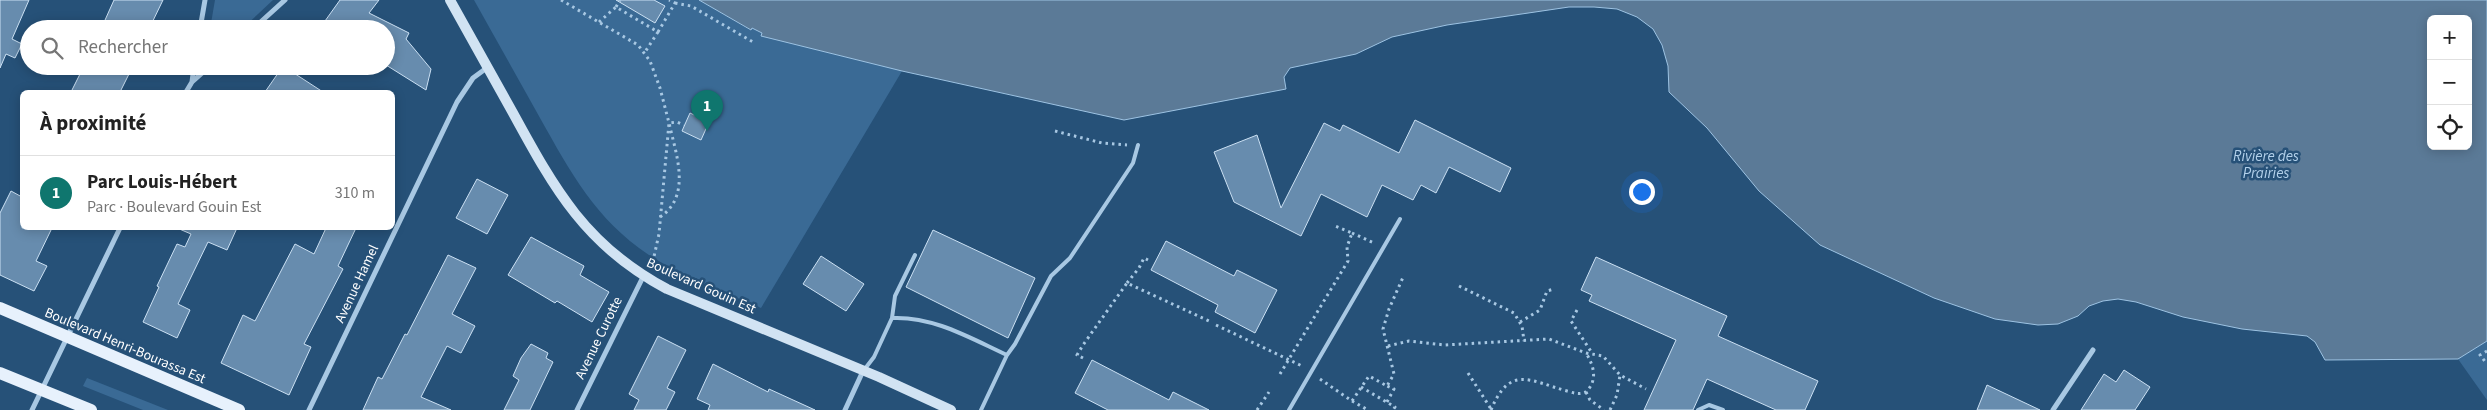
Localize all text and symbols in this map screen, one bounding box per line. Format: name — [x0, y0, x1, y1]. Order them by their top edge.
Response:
map controls — [2427, 15, 2472, 150]
button: + — [2427, 15, 2472, 60]
search box — [20, 20, 395, 75]
icon: search — [38, 34, 66, 62]
text: Rechercher — [78, 34, 168, 61]
button: − — [2427, 60, 2472, 105]
pin: 1 — [691, 90, 723, 131]
button: locate — [2427, 105, 2472, 150]
text: À proximité — [40, 108, 146, 138]
water label: Rivière des Prairies — [2233, 146, 2299, 184]
text: Parc Louis-Hébert — [87, 169, 237, 196]
your location — [1629, 179, 1655, 205]
text: 1 — [52, 182, 60, 204]
text: 310 m — [335, 182, 375, 204]
text: Parc · Boulevard Gouin Est — [87, 196, 261, 218]
street label: Avenue Hamel — [330, 241, 384, 326]
street label: Boulevard Gouin Est — [643, 253, 759, 319]
street label: Avenue Curotte — [570, 293, 628, 383]
street label: Boulevard Henri-Bourassa Est — [41, 303, 209, 389]

